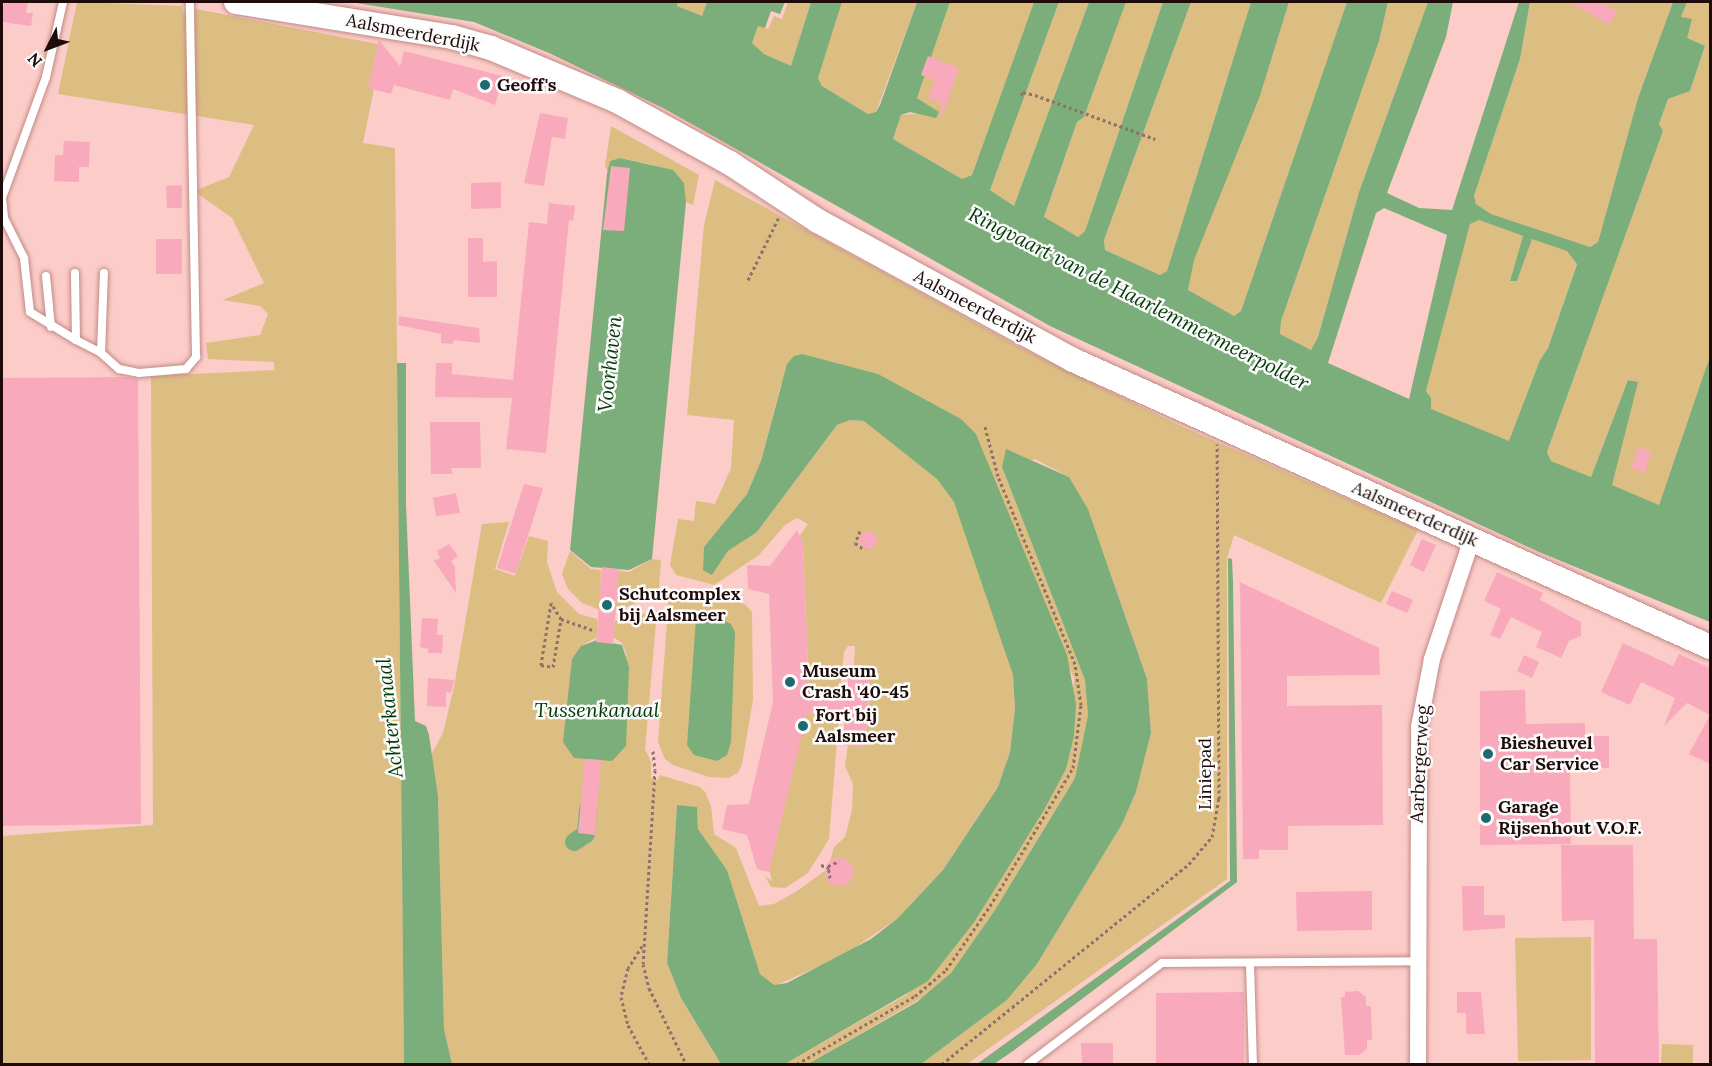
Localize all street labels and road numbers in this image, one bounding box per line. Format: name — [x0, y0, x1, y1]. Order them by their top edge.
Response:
street label: Aalsmeerderdijk — [344, 9, 482, 57]
street label: Aalsmeerderdijk — [910, 266, 1040, 348]
street label: Aalsmeerderdijk — [1349, 477, 1481, 551]
street label: Aarbergerweg — [1406, 704, 1434, 824]
street label: Liniepad — [1194, 738, 1216, 810]

